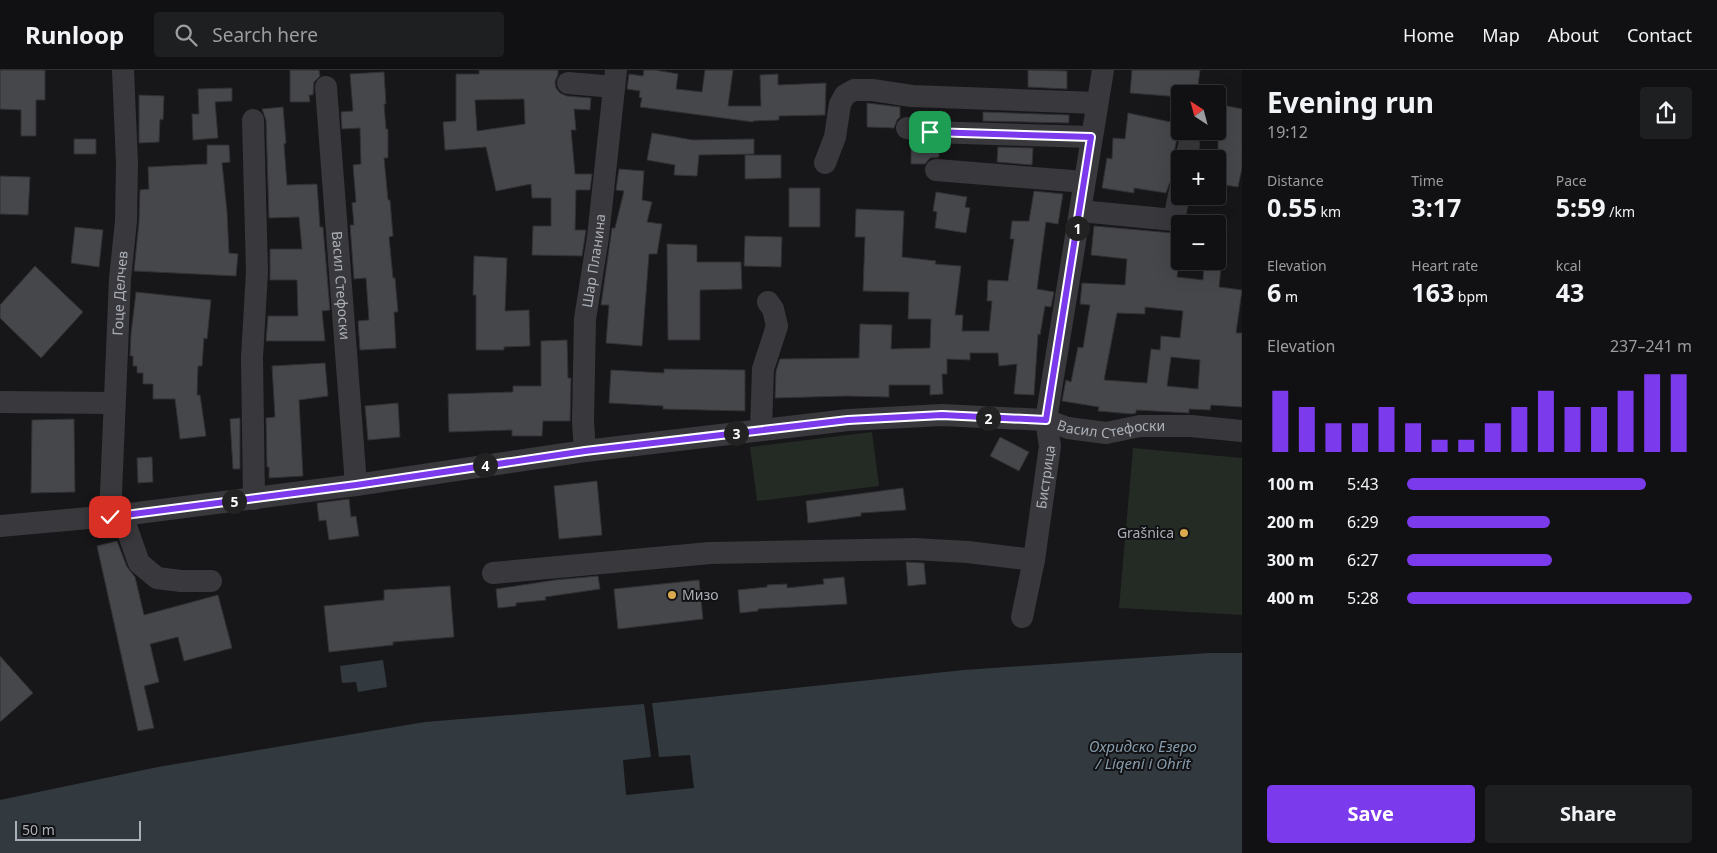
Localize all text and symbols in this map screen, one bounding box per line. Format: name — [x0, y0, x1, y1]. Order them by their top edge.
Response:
search box — [154, 12, 504, 57]
text: Runloop — [25, 18, 124, 51]
icon: search — [172, 21, 200, 49]
text: Search here — [212, 22, 318, 48]
text: Home — [1403, 23, 1454, 47]
text: Map — [1482, 23, 1520, 47]
text: About — [1548, 23, 1599, 47]
text: Contact — [1627, 23, 1692, 47]
text: Evening run — [1267, 83, 1434, 121]
north arrow — [1171, 85, 1226, 140]
map controls — [1171, 85, 1226, 270]
button: share — [1640, 87, 1692, 139]
pin — [909, 111, 951, 153]
icon: arrive — [916, 118, 944, 146]
text: 19:12 — [1267, 121, 1308, 143]
button: + — [1171, 150, 1226, 205]
text: Distance — [1267, 171, 1324, 190]
text: Time — [1411, 171, 1444, 190]
text: Pace — [1556, 171, 1587, 190]
text: 0.55 — [1267, 190, 1317, 224]
text: 3:17 — [1411, 190, 1461, 224]
text: 5:59 — [1556, 190, 1606, 224]
text: km — [1317, 202, 1341, 221]
text: /km — [1606, 202, 1635, 221]
street label: Шар Планина — [577, 213, 609, 309]
button: − — [1171, 215, 1226, 270]
pin: 1 — [1064, 216, 1090, 240]
text: 1 — [1073, 219, 1082, 238]
street label: Васил Стефоски — [328, 230, 355, 341]
street label: Гоце Делчев — [108, 250, 132, 336]
text: Elevation — [1267, 256, 1327, 275]
text: Heart rate — [1411, 256, 1478, 275]
text: kcal — [1556, 256, 1581, 275]
text: 6 — [1267, 275, 1281, 309]
text: 163 — [1411, 275, 1454, 309]
text: 43 — [1556, 275, 1584, 309]
text: m — [1281, 287, 1298, 306]
text: bpm — [1454, 287, 1488, 306]
text: Elevation — [1267, 335, 1335, 357]
text: 237–241 m — [1610, 335, 1692, 357]
pin: 2 — [976, 406, 1000, 430]
text: 2 — [984, 409, 993, 428]
street label: Васил Стефоски — [1055, 415, 1165, 442]
pin: 3 — [724, 420, 748, 446]
text: 3 — [732, 424, 741, 443]
street label: Бистрица — [1031, 444, 1059, 510]
pin: 4 — [472, 452, 498, 478]
text: 4 — [481, 456, 490, 475]
text: 100 m — [1267, 473, 1314, 495]
text: 5:43 — [1347, 473, 1379, 495]
pin: 5 — [222, 488, 246, 514]
text: 5 — [230, 492, 239, 511]
pin — [89, 496, 131, 538]
icon: check — [96, 503, 124, 531]
text: 200 m — [1267, 511, 1314, 533]
text: 6:29 — [1347, 511, 1379, 533]
place label: Grašnica — [1117, 523, 1174, 542]
marker: Grašnica — [1178, 527, 1190, 539]
text: 300 m — [1267, 549, 1314, 571]
text: 6:27 — [1347, 549, 1379, 571]
place label: Мизо — [682, 585, 719, 604]
text: 400 m — [1267, 587, 1314, 609]
text: 5:28 — [1347, 587, 1379, 609]
marker: Мизо — [666, 589, 678, 601]
water label: Охридско Езеро / Liqeni i Ohrit — [1089, 736, 1197, 773]
button: Save — [1267, 785, 1475, 843]
button: Share — [1485, 785, 1692, 843]
scale bar — [15, 818, 141, 841]
text: 50 m — [22, 820, 55, 839]

